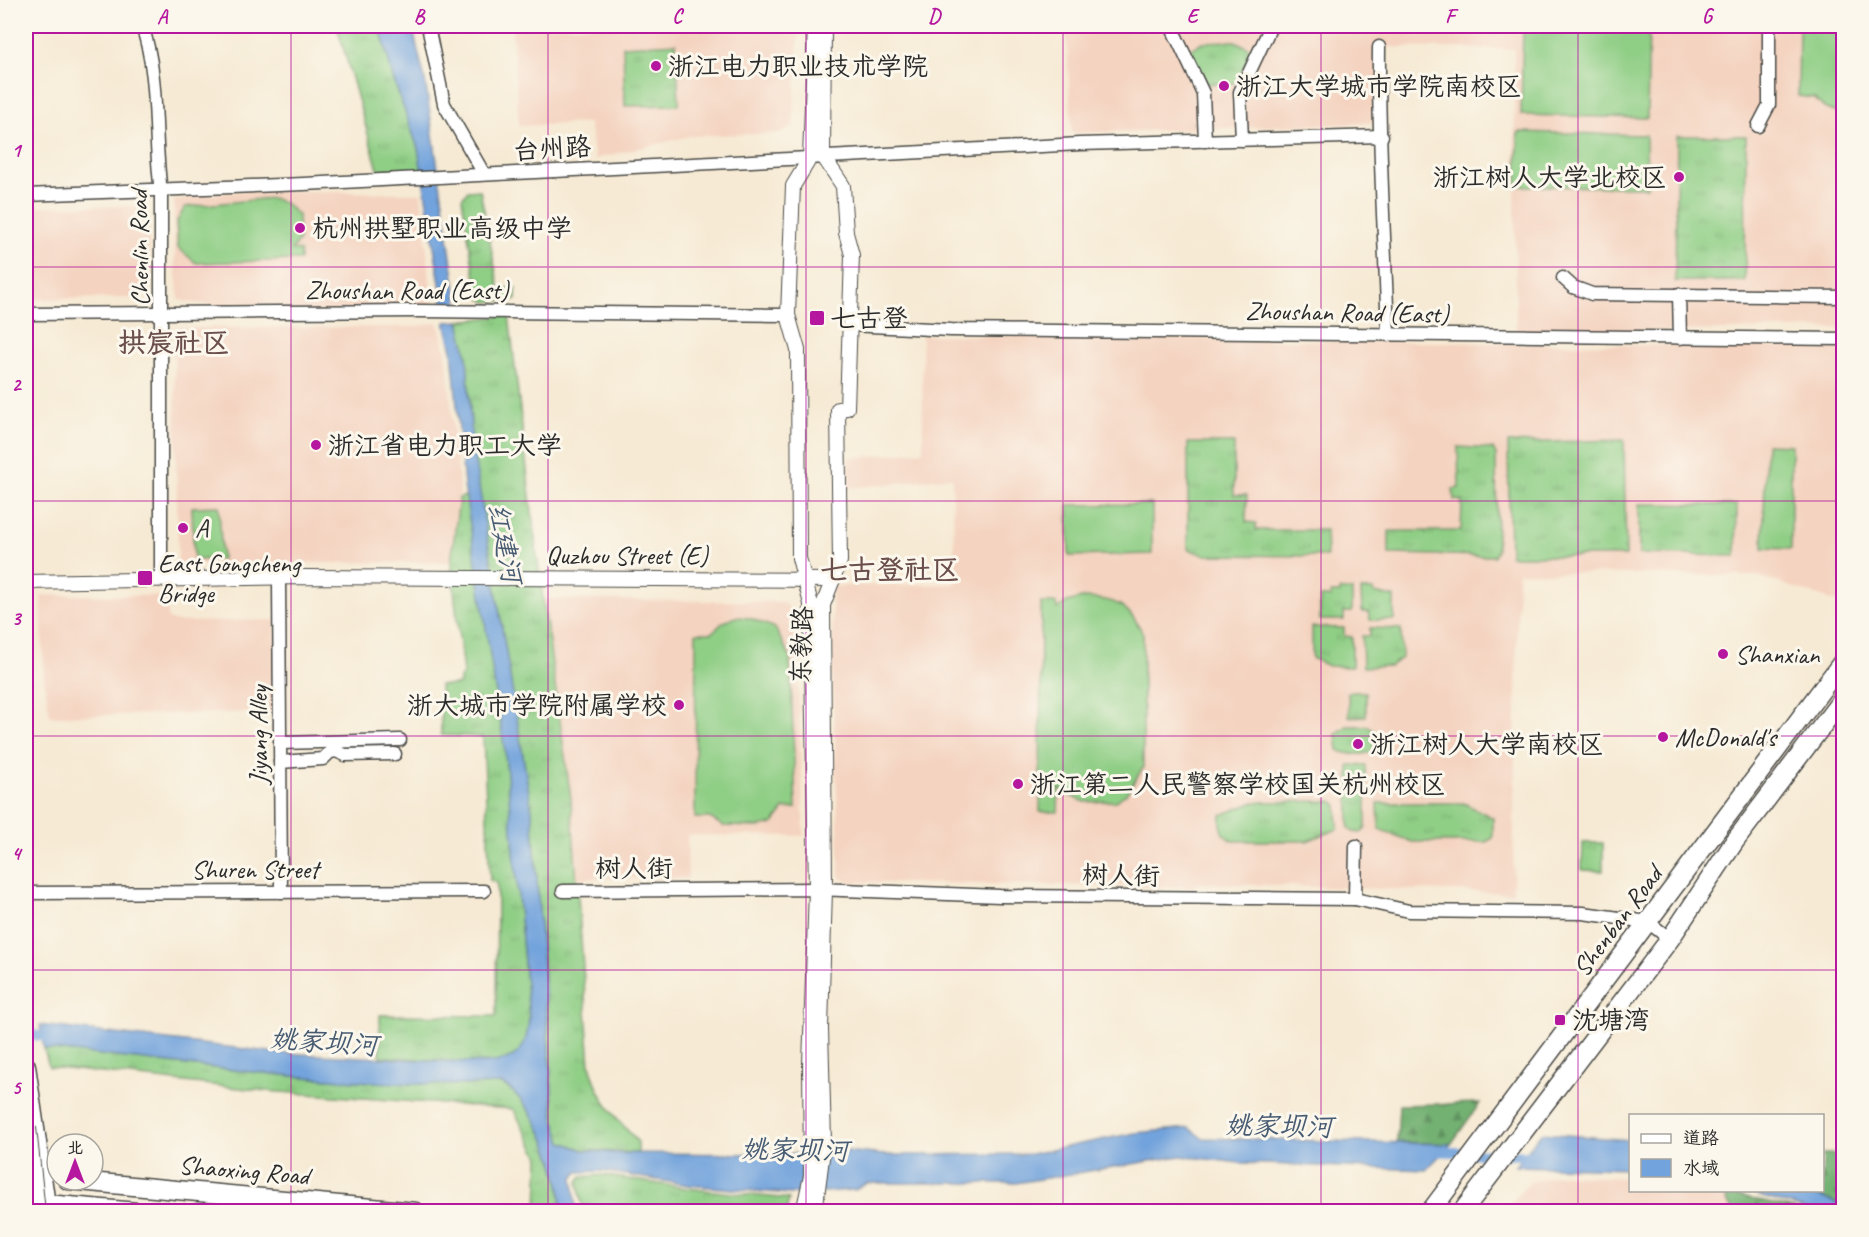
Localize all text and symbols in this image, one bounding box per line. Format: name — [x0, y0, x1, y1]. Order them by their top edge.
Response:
text: A — [157, 4, 169, 29]
text: B — [414, 4, 426, 29]
text: C — [672, 4, 684, 29]
text: D — [928, 4, 942, 29]
text: E — [1187, 4, 1201, 29]
text: F — [1445, 4, 1459, 29]
text: G — [1702, 4, 1715, 29]
place label: 浙江电力职业技术学院 — [668, 50, 928, 83]
marker: 浙江电力职业技术学院 — [649, 59, 663, 73]
place label: 浙江大学城市学院南校区 — [1236, 70, 1522, 103]
marker: 浙江大学城市学院南校区 — [1217, 79, 1231, 93]
street label: 台州路 — [512, 130, 592, 167]
text: 1 — [12, 138, 23, 163]
place label: 浙江树人大学北校区 — [1433, 161, 1667, 194]
marker: 浙江树人大学北校区 — [1672, 170, 1686, 184]
street label: Chenlin Road — [122, 186, 157, 306]
place label: 杭州拱墅职业高级中学 — [312, 212, 572, 245]
marker: 杭州拱墅职业高级中学 — [293, 221, 307, 235]
street label: Zhoushan Road (East) — [305, 274, 510, 307]
street label: Zhoushan Road (East) — [1245, 294, 1450, 331]
place label: 七古登 — [830, 302, 908, 335]
marker: 七古登 — [808, 309, 826, 327]
district label: 拱宸社区 — [118, 325, 230, 360]
text: 2 — [12, 372, 23, 397]
place label: 浙江省电力职工大学 — [328, 429, 562, 462]
marker: 浙江省电力职工大学 — [309, 438, 323, 452]
water label: 红建河 — [481, 500, 530, 590]
place label: A — [195, 512, 210, 545]
marker: A — [176, 521, 190, 535]
street label: Quzhou Street (E) — [546, 539, 709, 572]
place label: East Gongcheng Bridge — [158, 547, 302, 610]
district label: 七古登社区 — [820, 552, 960, 587]
marker: East Gongcheng Bridge — [136, 569, 154, 587]
street label: 东教路 — [784, 605, 819, 685]
text: 3 — [12, 606, 23, 631]
place label: Shanxian — [1735, 638, 1821, 671]
marker: Shanxian — [1716, 647, 1730, 661]
street label: Jiyang Alley — [242, 683, 275, 786]
place label: 浙大城市学院附属学校 — [407, 689, 667, 722]
marker: 浙大城市学院附属学校 — [672, 698, 686, 712]
place label: McDonald's — [1675, 721, 1778, 754]
place label: 浙江树人大学南校区 — [1370, 728, 1604, 761]
marker: McDonald's — [1656, 730, 1670, 744]
marker: 浙江树人大学南校区 — [1351, 737, 1365, 751]
place label: 浙江第二人民警察学校国关杭州校区 — [1030, 768, 1446, 801]
marker: 浙江第二人民警察学校国关杭州校区 — [1011, 777, 1025, 791]
text: 4 — [12, 841, 24, 866]
street label: 树人街 — [595, 852, 673, 885]
street label: Shuren Street — [191, 853, 322, 886]
street label: Shenban Road — [1565, 857, 1672, 983]
street label: 树人街 — [1082, 858, 1160, 893]
place label: 沈塘湾 — [1572, 1004, 1650, 1037]
marker: 沈塘湾 — [1553, 1013, 1567, 1027]
water label: 姚家坝河 — [269, 1021, 383, 1063]
text: 5 — [12, 1075, 23, 1100]
water label: 姚家坝河 — [1225, 1108, 1337, 1144]
legend — [1629, 1114, 1824, 1192]
text: 道路 — [1683, 1127, 1719, 1149]
north arrow — [45, 1132, 105, 1192]
water label: 姚家坝河 — [741, 1132, 853, 1168]
text: 北 — [67, 1138, 83, 1158]
street label: Shaoxing Road — [178, 1148, 314, 1193]
text: 水域 — [1683, 1157, 1719, 1179]

